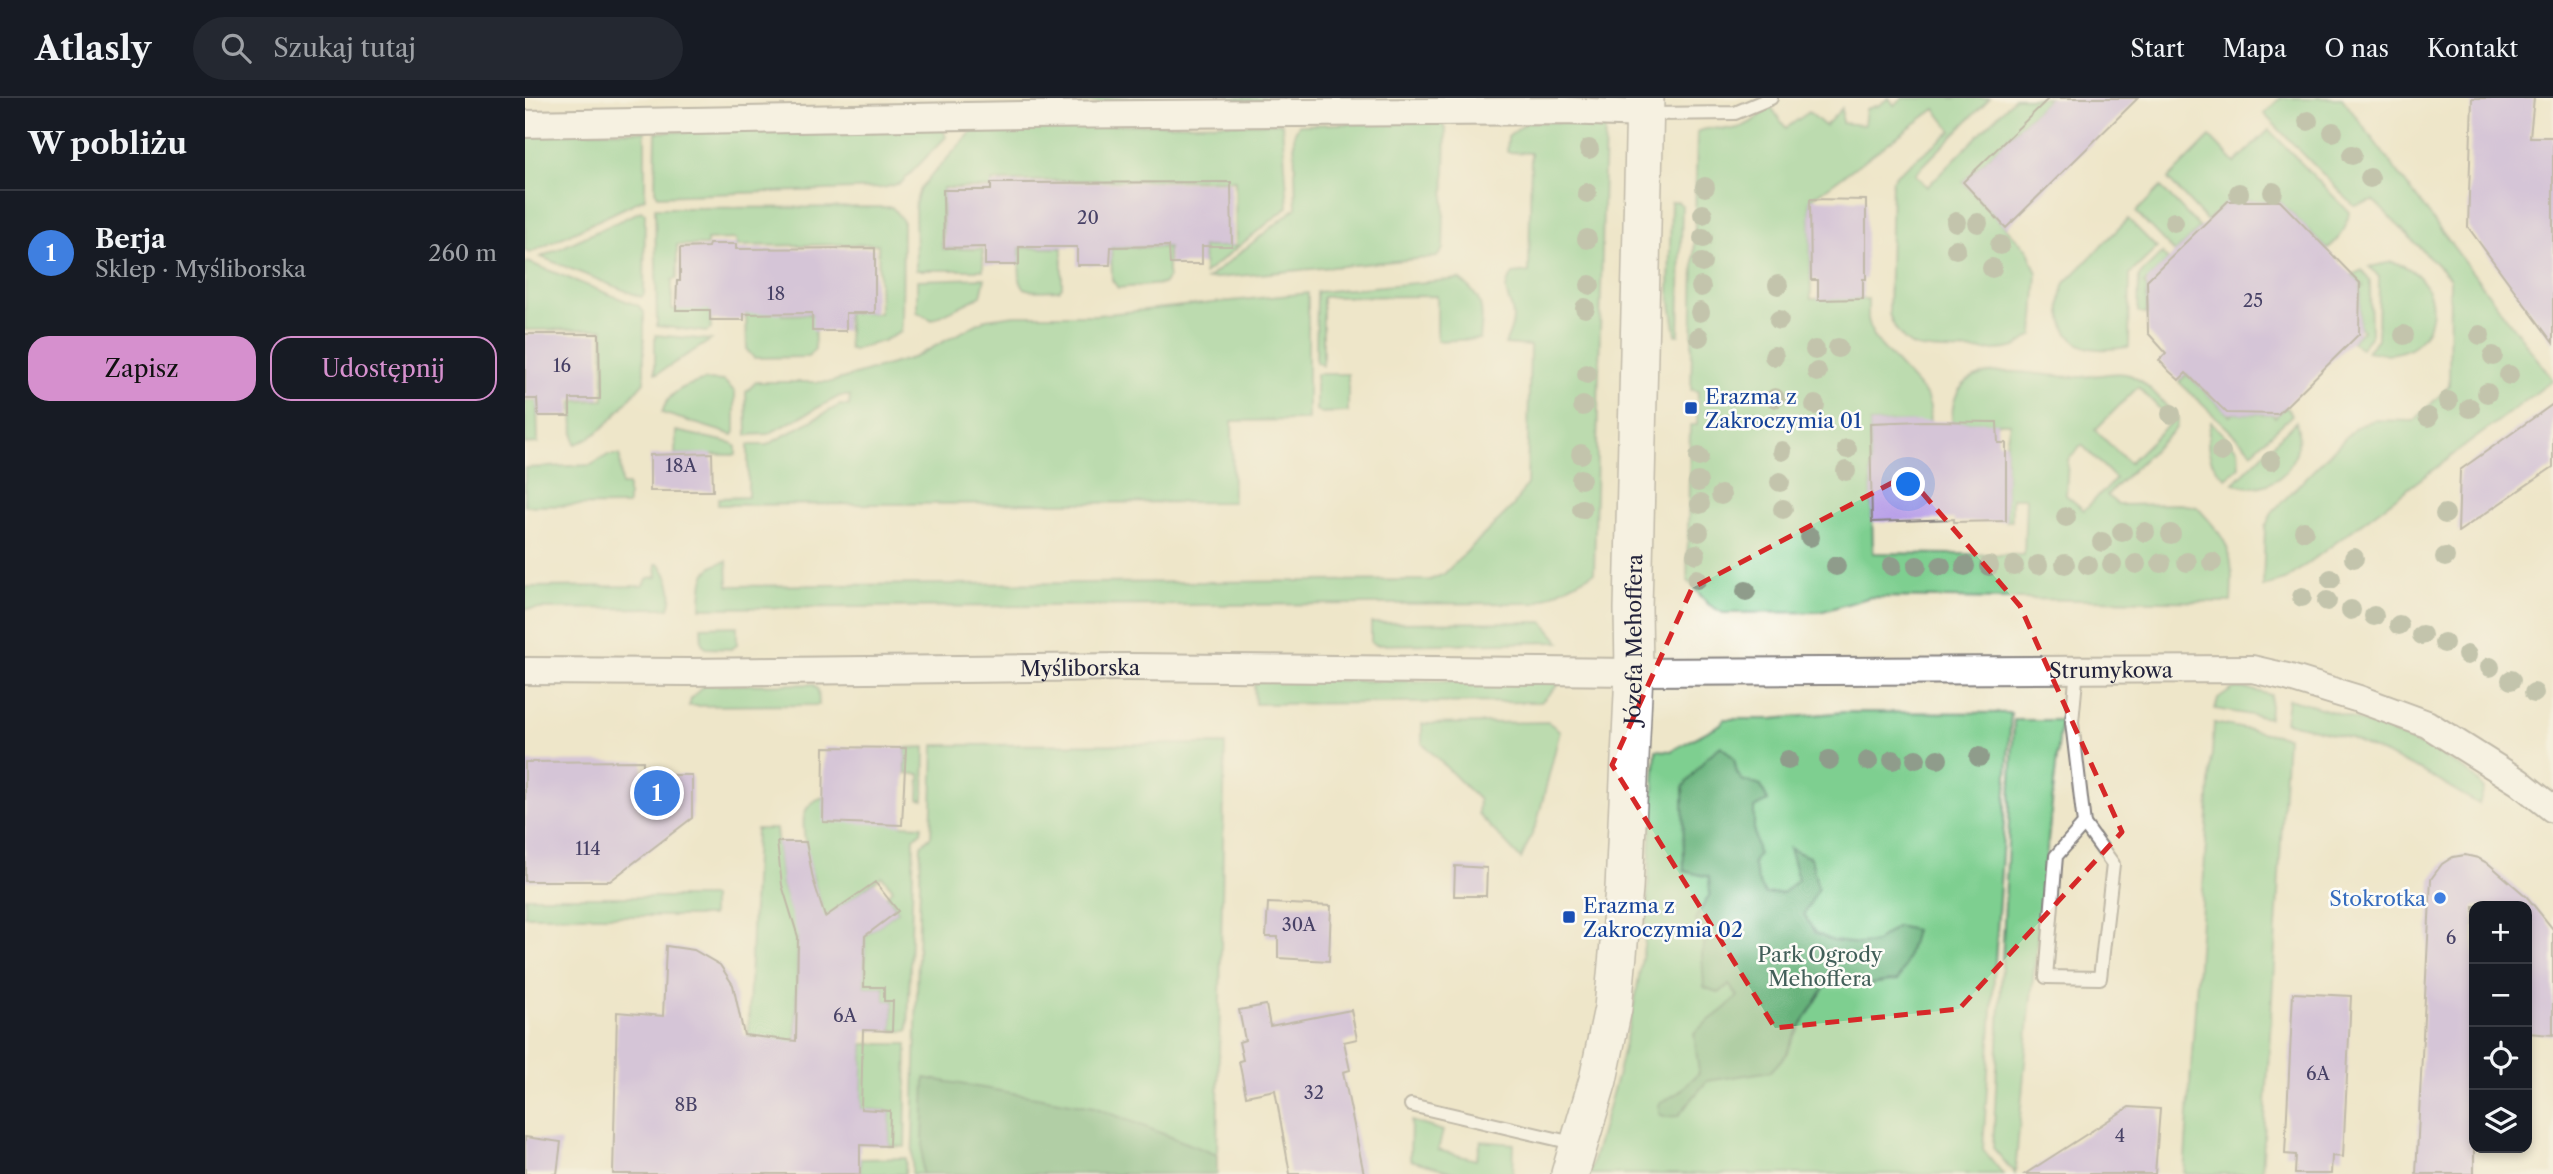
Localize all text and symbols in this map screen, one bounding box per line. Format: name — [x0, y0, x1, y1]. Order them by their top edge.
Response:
search box — [193, 17, 683, 80]
text: Atlasly — [35, 28, 151, 69]
icon: search — [217, 29, 255, 67]
text: Szukaj tutaj — [273, 32, 416, 64]
text: Start — [2130, 34, 2184, 63]
text: Mapa — [2222, 34, 2287, 63]
text: O nas — [2325, 34, 2389, 63]
text: Kontakt — [2427, 34, 2518, 63]
text: W pobliżu — [28, 125, 187, 162]
house number: 20 — [1077, 207, 1099, 229]
text: Berja — [95, 223, 166, 255]
text: 1 — [46, 239, 56, 267]
text: 260 m — [428, 239, 497, 267]
text: Sklep · Myśliborska — [95, 255, 306, 283]
house number: 18 — [767, 283, 785, 305]
house number: 25 — [2243, 290, 2263, 312]
button: Zapisz — [28, 336, 256, 401]
button: Udostępnij — [270, 336, 497, 401]
house number: 16 — [553, 355, 571, 377]
place label: Erazma z Zakroczymia 01 — [1705, 384, 1862, 433]
marker: Erazma z Zakroczymia 01 — [1683, 400, 1699, 416]
house number: 18A — [665, 455, 697, 477]
your location — [1891, 467, 1925, 501]
street label: Józefa Mehoffera — [1619, 553, 1647, 728]
street label: Myśliborska — [1020, 654, 1141, 681]
street label: Strumykowa — [2049, 657, 2174, 682]
pin: 1 — [634, 767, 680, 819]
house number: 114 — [575, 838, 601, 860]
place label: Stokrotka — [2329, 886, 2427, 911]
marker: Stokrotka — [2432, 890, 2448, 906]
place label: Erazma z Zakroczymia 02 — [1583, 893, 1743, 942]
map controls — [2469, 901, 2532, 1153]
button: + — [2469, 901, 2532, 964]
marker: Erazma z Zakroczymia 02 — [1561, 909, 1577, 925]
house number: 30A — [1282, 914, 1317, 936]
house number: 6 — [2446, 927, 2456, 949]
park label: Park Ogrody Mehoffera — [1757, 942, 1883, 991]
button: − — [2469, 964, 2532, 1027]
house number: 6A — [833, 1005, 858, 1027]
button: locate — [2469, 1027, 2532, 1090]
house number: 6A — [2306, 1063, 2331, 1085]
house number: 32 — [1304, 1082, 1324, 1104]
button: layers — [2469, 1090, 2532, 1153]
house number: 8B — [674, 1094, 698, 1116]
house number: 4 — [2115, 1125, 2125, 1147]

